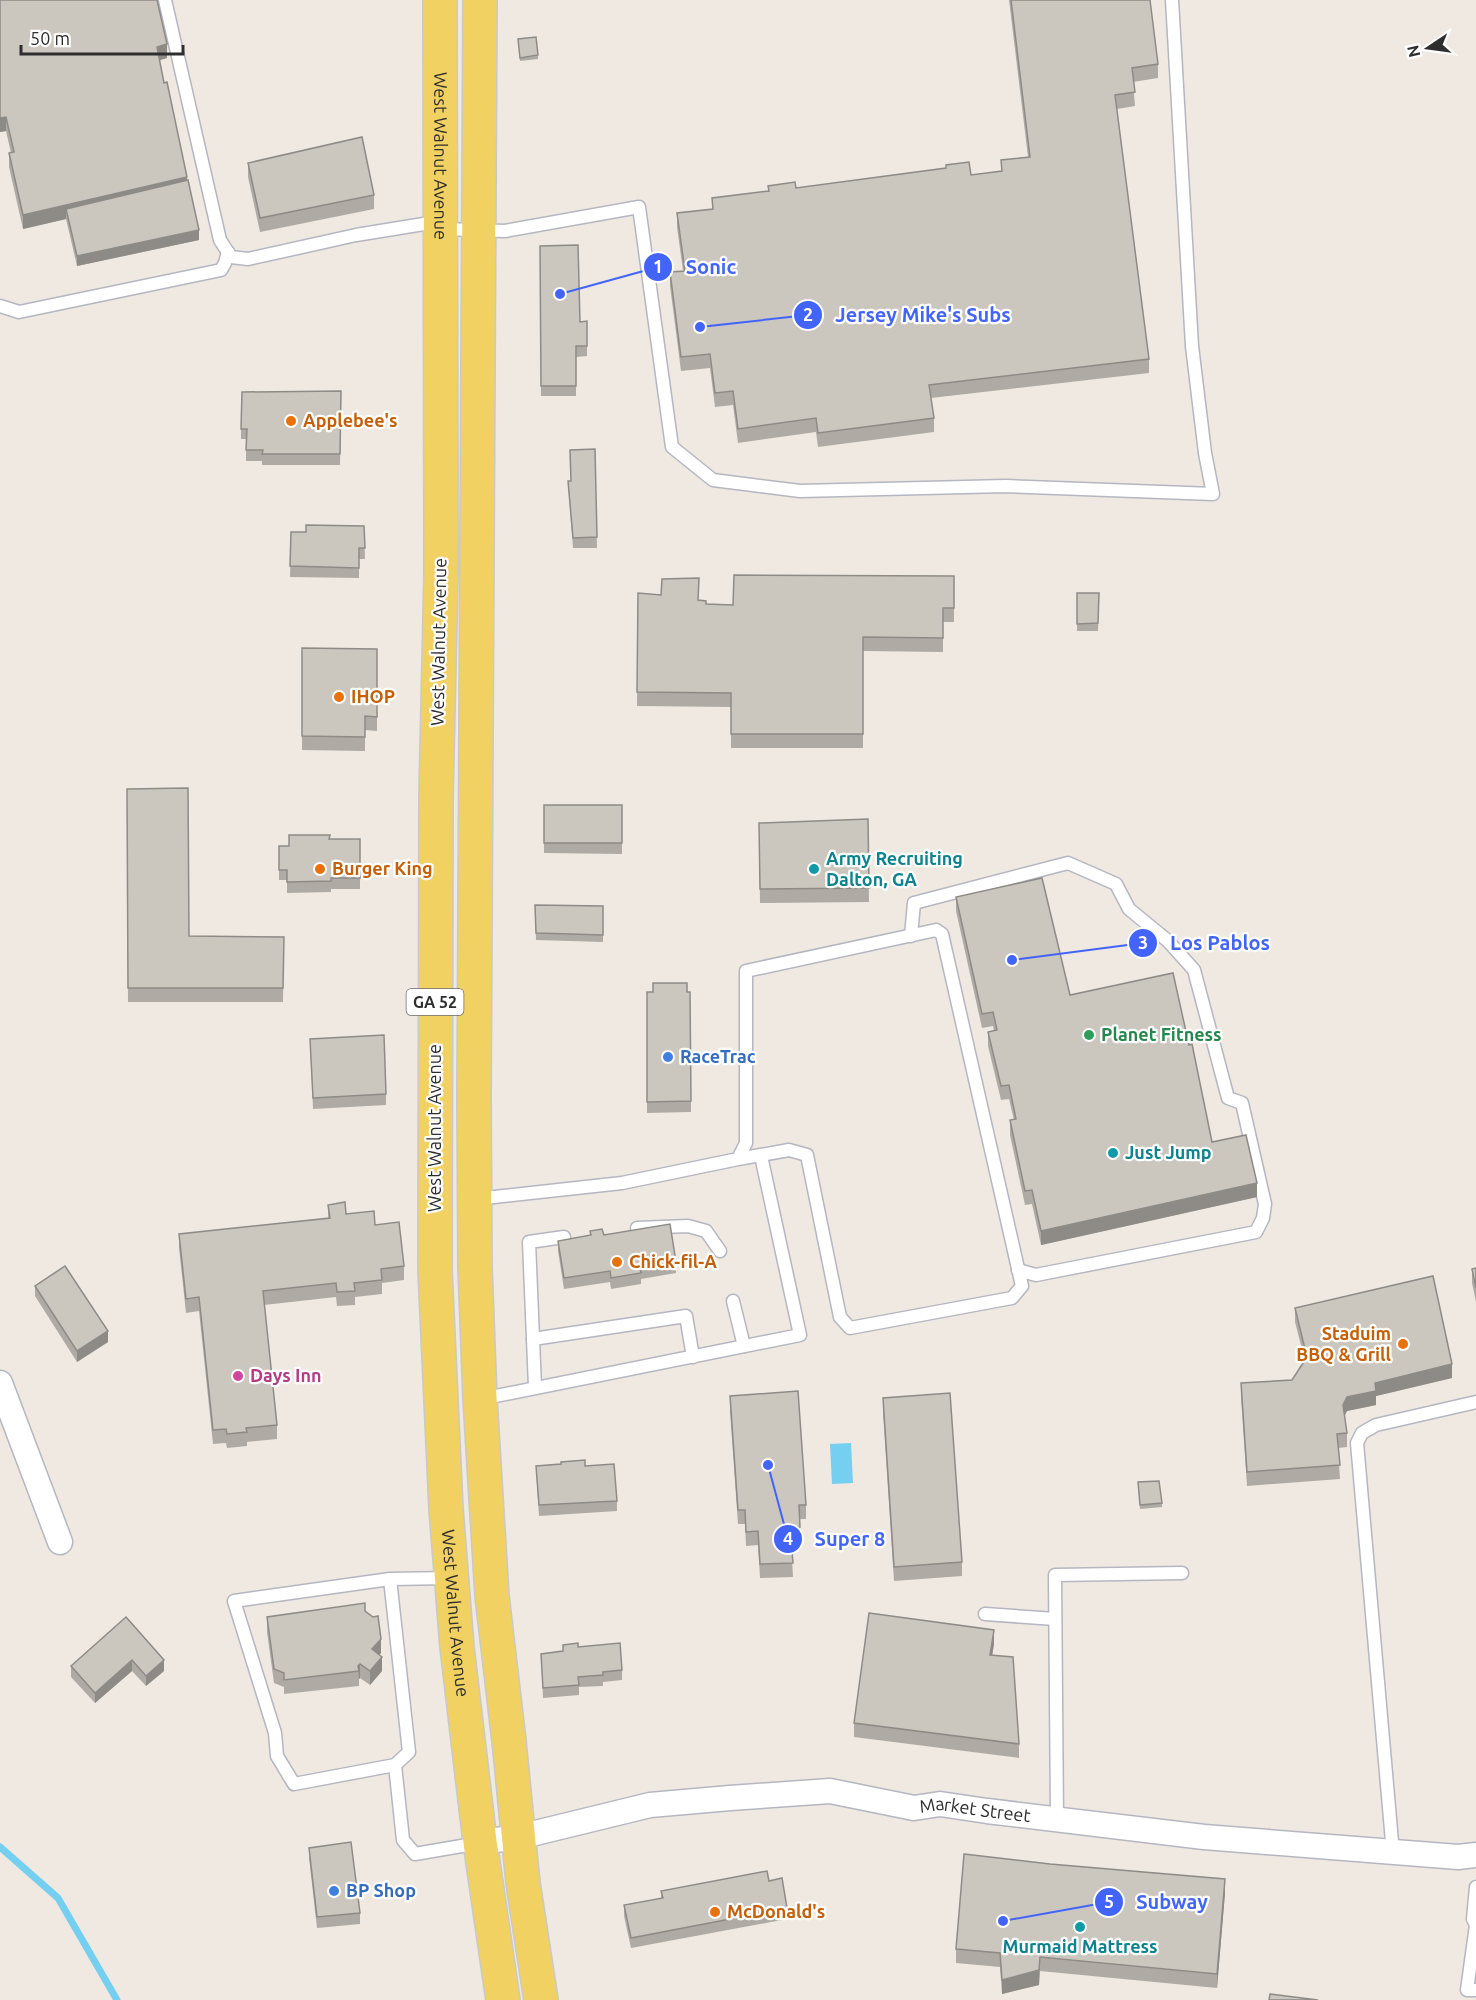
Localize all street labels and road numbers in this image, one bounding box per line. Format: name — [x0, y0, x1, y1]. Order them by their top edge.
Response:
street label: West Walnut Avenue — [431, 72, 451, 240]
street label: West Walnut Avenue — [427, 558, 449, 726]
road number: GA 52 — [406, 989, 464, 1015]
street label: West Walnut Avenue — [424, 1044, 444, 1212]
street label: West Walnut Avenue — [439, 1529, 474, 1698]
street label: Market Street — [918, 1792, 1032, 1825]

